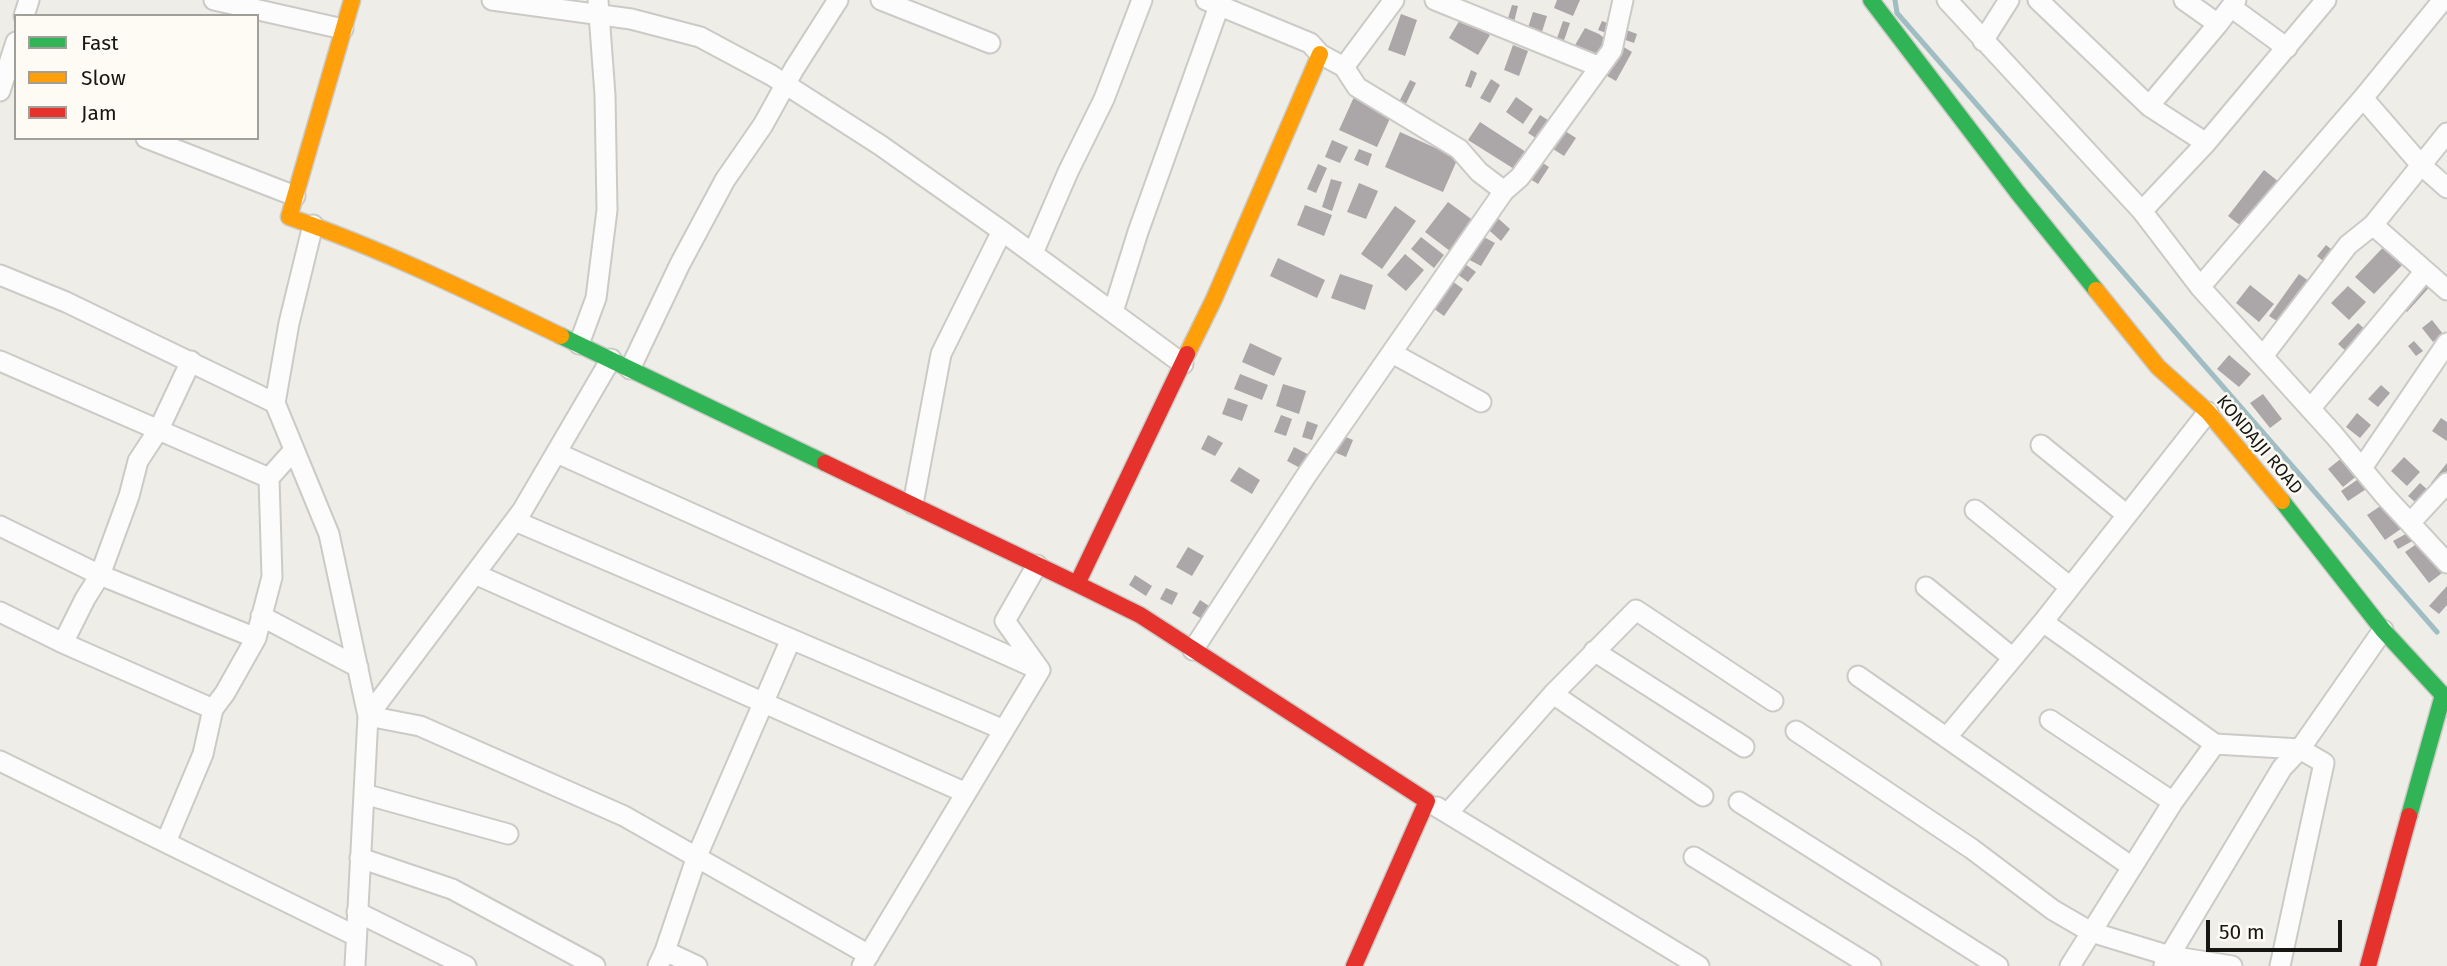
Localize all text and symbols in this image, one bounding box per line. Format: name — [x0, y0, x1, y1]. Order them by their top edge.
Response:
legend — [14, 14, 259, 140]
text: Fast — [81, 30, 119, 56]
text: Slow — [81, 65, 126, 91]
text: Jam — [81, 100, 117, 126]
street label: KONDAJJI ROAD — [2211, 391, 2307, 499]
scale bar — [2209, 906, 2346, 950]
text: 50 m — [2219, 919, 2265, 945]

